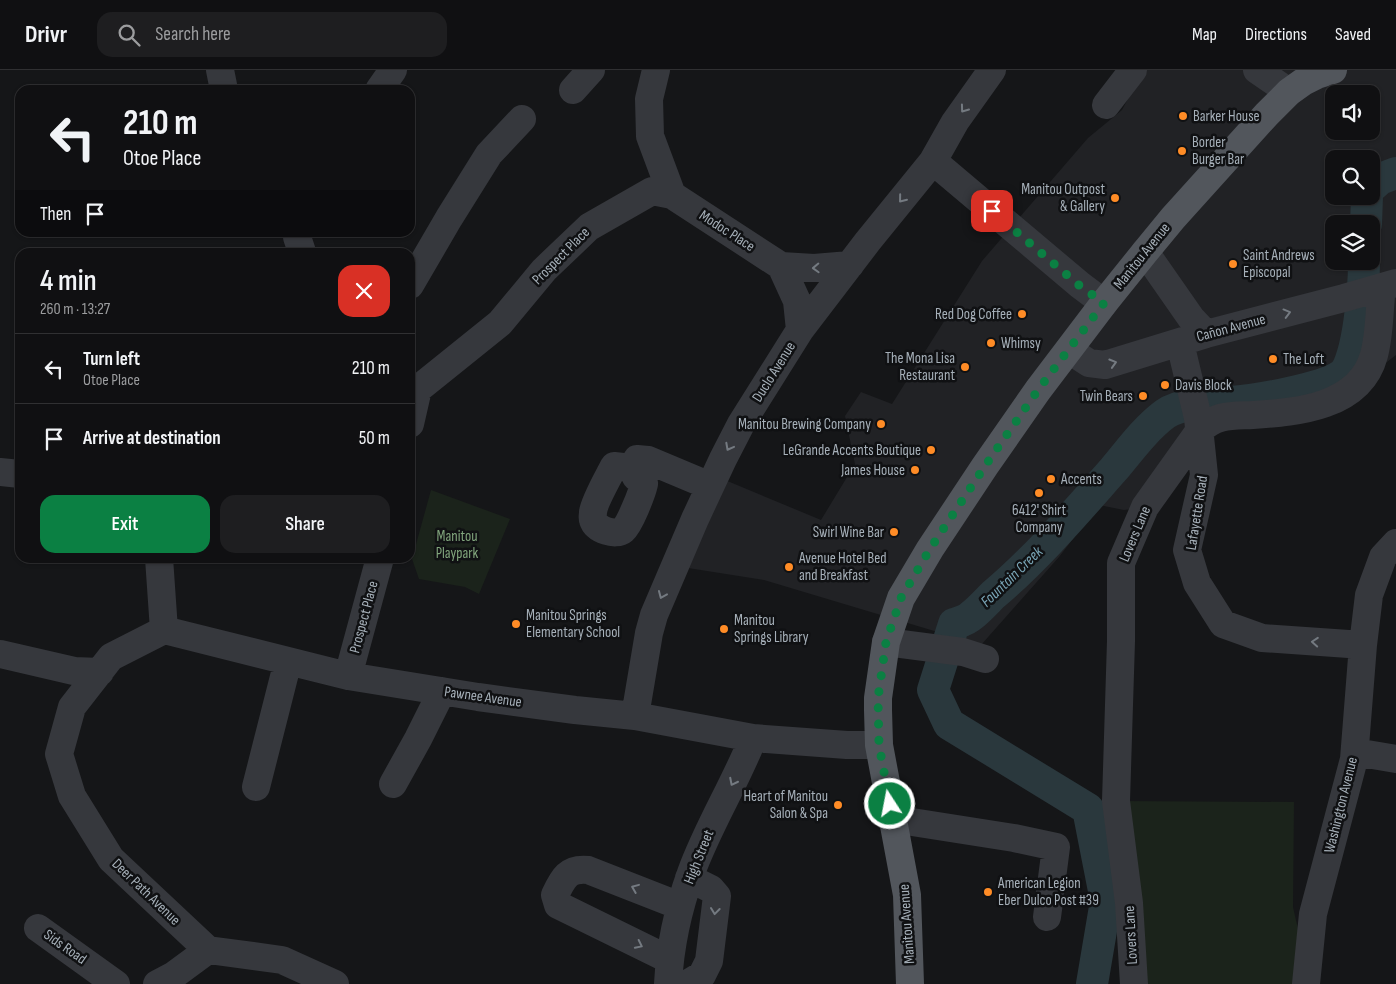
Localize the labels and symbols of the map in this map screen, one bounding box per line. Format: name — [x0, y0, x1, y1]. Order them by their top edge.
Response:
one-way arrow — [961, 103, 969, 112]
place label: Barker House — [1193, 107, 1260, 126]
marker: Barker House — [1177, 110, 1189, 122]
place label: Border Burger Bar — [1192, 133, 1245, 169]
marker: Border Burger Bar — [1176, 145, 1188, 157]
place label: Manitou Outpost & Gallery — [1021, 180, 1105, 216]
pin — [971, 190, 1013, 232]
marker: Manitou Outpost & Gallery — [1109, 192, 1121, 204]
one-way arrow — [900, 193, 908, 202]
street label: Modoc Place — [695, 206, 759, 256]
street label: Manitou Avenue — [1109, 219, 1175, 293]
street label: Prospect Place — [528, 223, 594, 289]
place label: Saint Andrews Episcopal — [1243, 246, 1315, 282]
marker: Saint Andrews Episcopal — [1227, 258, 1239, 270]
one-way arrow — [811, 263, 819, 273]
place label: Red Dog Coffee — [935, 305, 1012, 324]
marker: Red Dog Coffee — [1016, 308, 1028, 320]
one-way arrow — [1282, 308, 1291, 319]
street label: Cañon Avenue — [1194, 310, 1268, 346]
place label: Whimsy — [1001, 334, 1041, 353]
marker: Whimsy — [985, 337, 997, 349]
street label: Duclo Avenue — [748, 338, 800, 406]
place label: The Mona Lisa Restaurant — [885, 349, 955, 385]
place label: The Loft — [1283, 350, 1325, 369]
marker: The Loft — [1267, 353, 1279, 365]
one-way arrow — [1109, 358, 1117, 368]
marker: The Mona Lisa Restaurant — [959, 361, 971, 373]
place label: Davis Block — [1175, 376, 1232, 395]
marker: Davis Block — [1159, 379, 1171, 391]
place label: Twin Bears — [1080, 387, 1133, 406]
marker: Twin Bears — [1137, 390, 1149, 402]
place label: Manitou Brewing Company — [738, 415, 871, 434]
marker: Manitou Brewing Company — [875, 418, 887, 430]
one-way arrow — [725, 441, 735, 450]
place label: LeGrande Accents Boutique — [783, 441, 921, 460]
marker: LeGrande Accents Boutique — [925, 444, 937, 456]
place label: James House — [840, 461, 905, 480]
marker: James House — [909, 464, 921, 476]
place label: Accents — [1060, 470, 1102, 489]
marker: Accents — [1045, 473, 1057, 485]
street label: Lafayette Road — [1182, 474, 1212, 552]
marker: 6412' Shirt Company — [1033, 487, 1045, 499]
place label: 6412' Shirt Company — [1012, 501, 1067, 537]
street label: Lovers Lane — [1115, 503, 1155, 565]
place label: Swirl Wine Bar — [813, 523, 885, 542]
marker: Swirl Wine Bar — [888, 526, 900, 538]
park label: Manitou Playpark — [436, 527, 479, 563]
water label: Fountain Creek — [977, 542, 1048, 611]
place label: Avenue Hotel Bed and Breakfast — [798, 549, 887, 585]
marker: Avenue Hotel Bed and Breakfast — [783, 561, 795, 573]
street label: Prospect Place — [345, 579, 383, 655]
one-way arrow — [658, 590, 669, 599]
place label: Manitou Springs Elementary School — [526, 606, 620, 642]
place label: Manitou Springs Library — [734, 611, 809, 647]
marker: Manitou Springs Elementary School — [510, 618, 522, 630]
marker: Manitou Springs Library — [718, 623, 730, 635]
one-way arrow — [1310, 636, 1318, 647]
street label: Pawnee Avenue — [443, 682, 523, 712]
street label: Washington Avenue — [1320, 755, 1362, 855]
one-way arrow — [729, 777, 739, 786]
position arrow — [863, 777, 915, 829]
place label: Heart of Manitou Salon & Spa — [743, 787, 828, 823]
marker: Heart of Manitou Salon & Spa — [832, 799, 844, 811]
street label: High Street — [680, 827, 719, 887]
street label: Deer Path Avenue — [108, 855, 184, 929]
place label: American Legion Eber Dulco Post #39 — [997, 874, 1099, 910]
street label: Manitou Avenue — [895, 883, 919, 965]
one-way arrow — [631, 884, 640, 894]
marker: American Legion Eber Dulco Post #39 — [982, 886, 994, 898]
street label: Lovers Lane — [1120, 905, 1142, 965]
one-way arrow — [710, 907, 721, 915]
street label: Sids Road — [40, 925, 90, 969]
one-way arrow — [634, 938, 643, 948]

